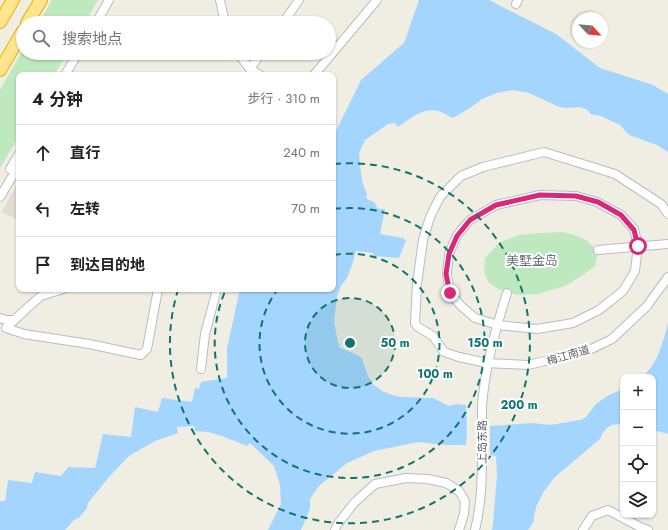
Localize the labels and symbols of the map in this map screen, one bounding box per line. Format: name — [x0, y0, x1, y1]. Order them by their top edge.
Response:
north arrow — [572, 12, 608, 48]
route start — [629, 237, 647, 255]
district label: 美墅金岛 — [506, 251, 558, 270]
route end — [441, 284, 459, 302]
text: 50 m — [380, 334, 410, 352]
text: 150 m — [467, 334, 503, 352]
centre of rings — [343, 336, 357, 350]
street label: 梅江南道 — [545, 341, 591, 369]
text: 100 m — [417, 365, 453, 383]
text: 200 m — [500, 396, 538, 414]
street label: 上岛东路 — [474, 420, 490, 464]

